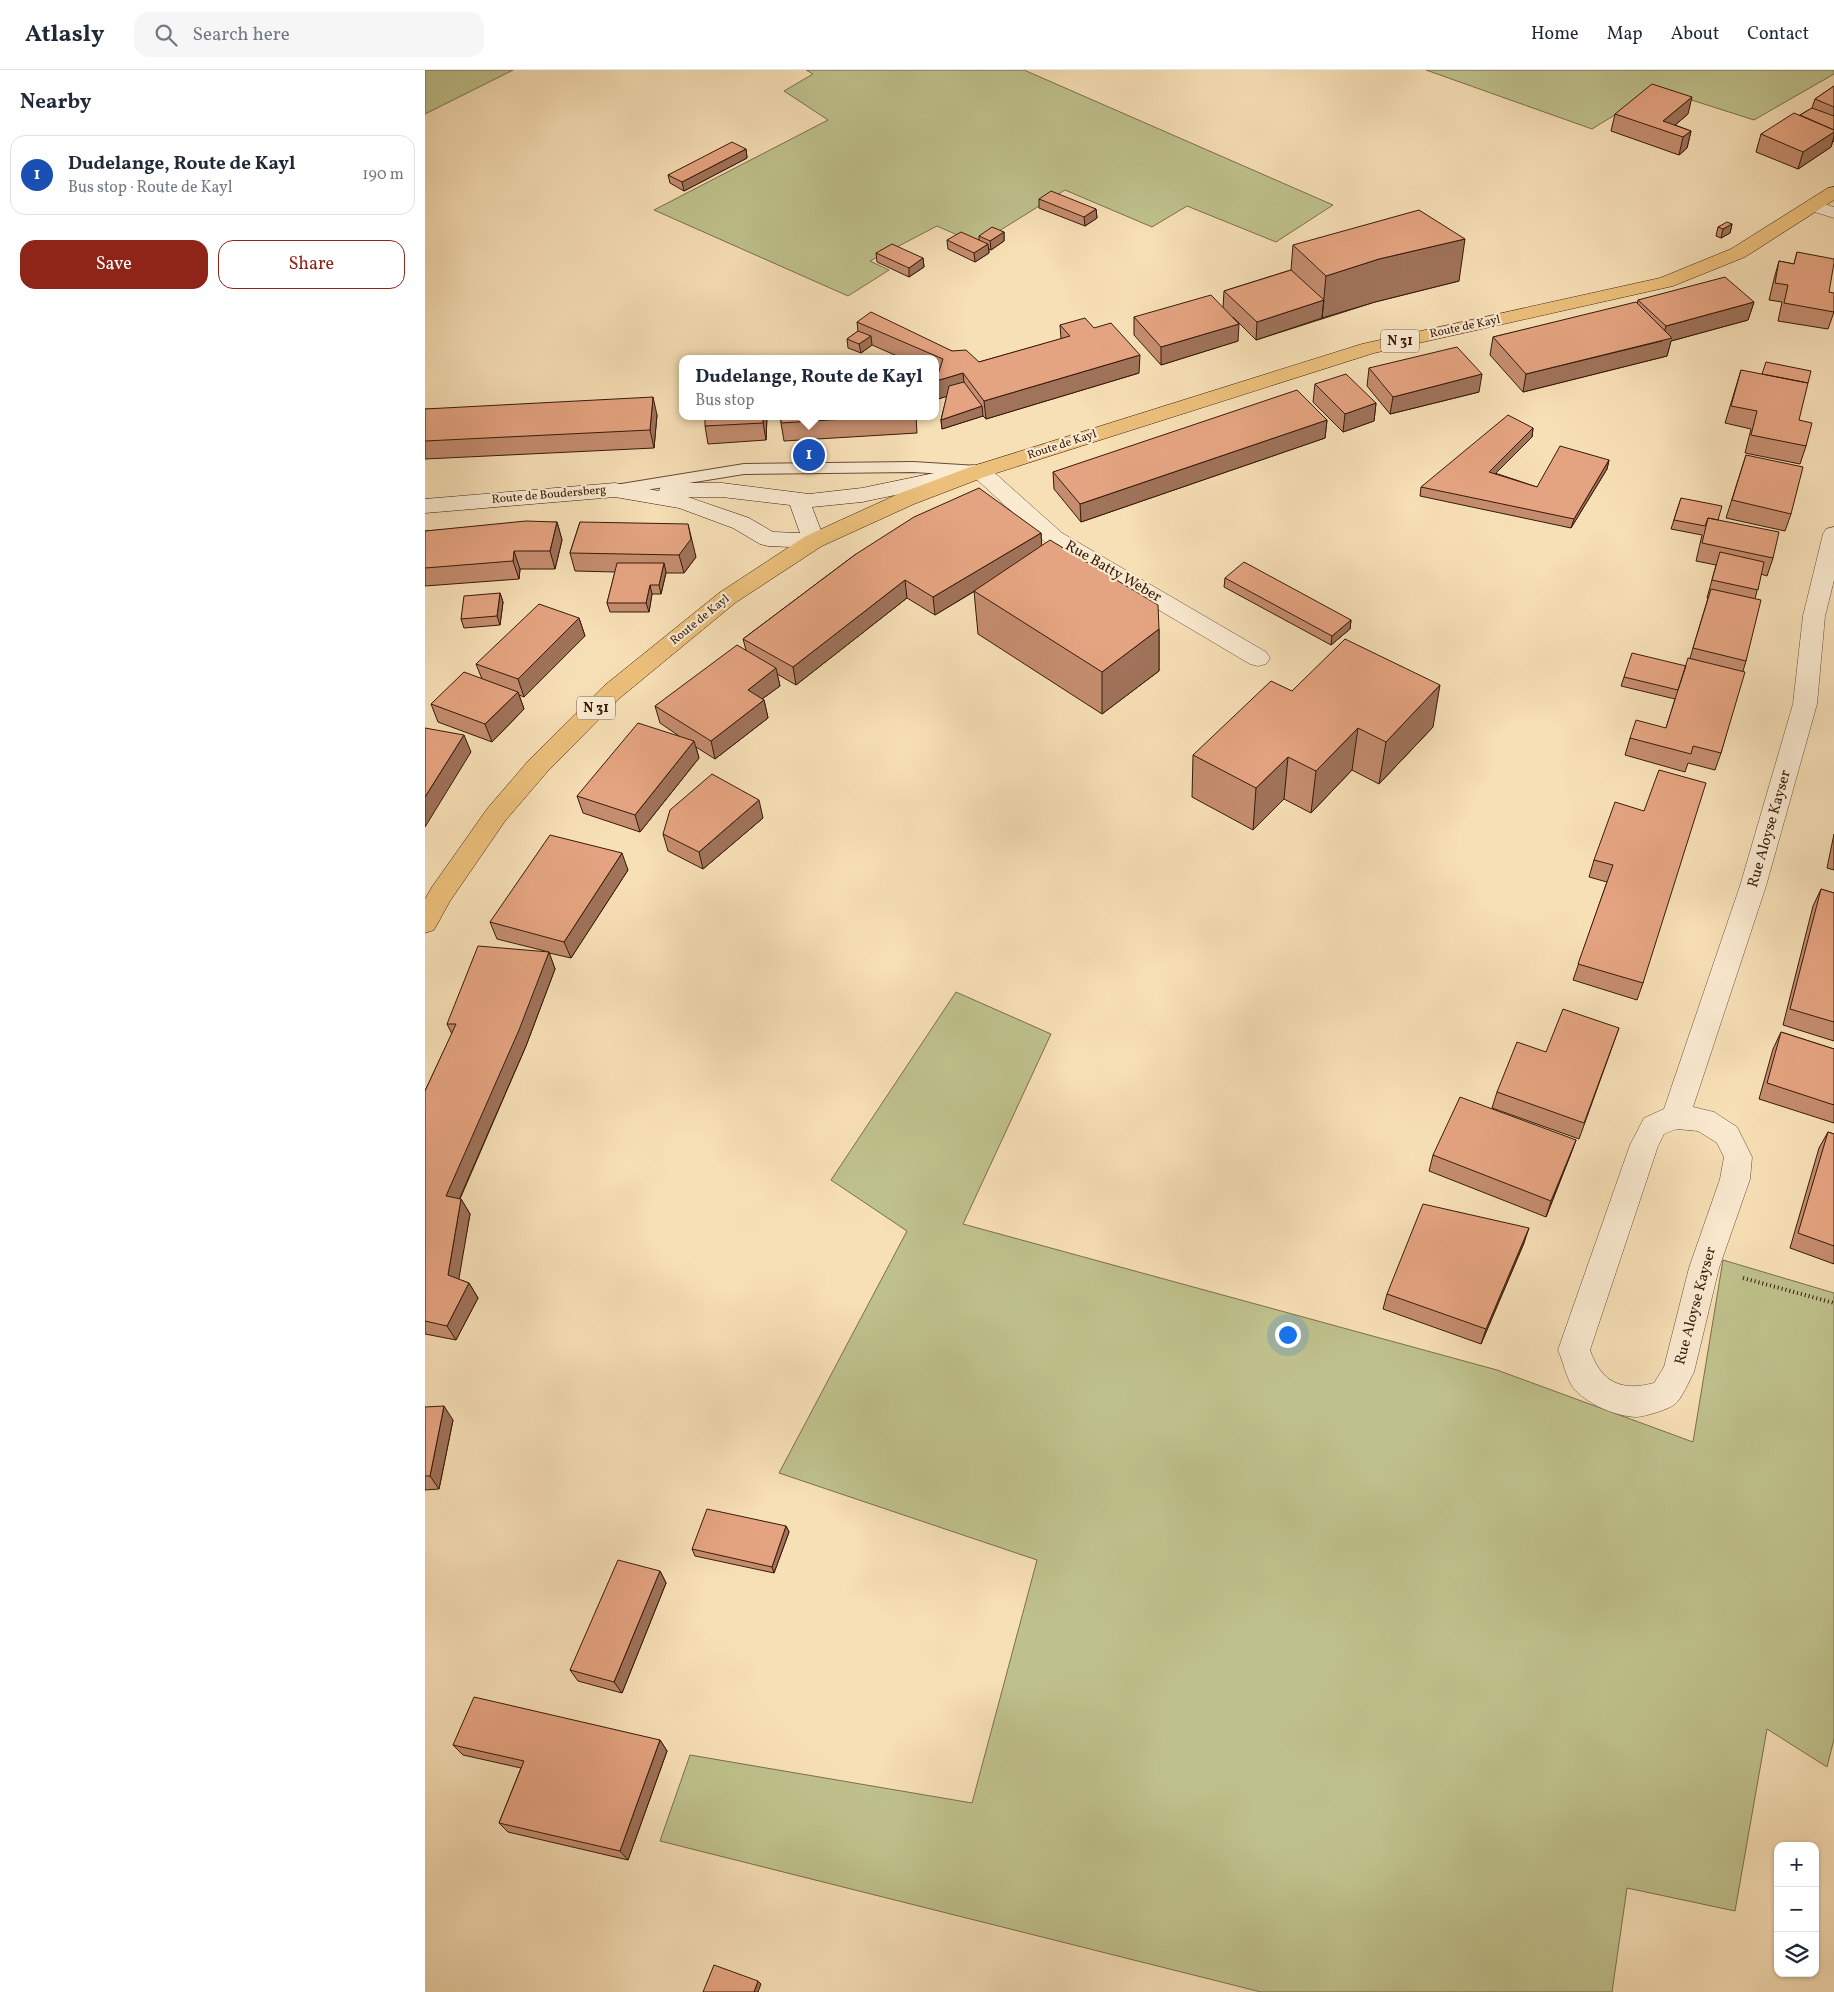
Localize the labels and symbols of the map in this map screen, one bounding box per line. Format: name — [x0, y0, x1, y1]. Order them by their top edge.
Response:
street label: Route de Kayl — [1428, 312, 1502, 342]
road number: N 31 — [1381, 330, 1419, 352]
street label: Route de Kayl — [1025, 426, 1099, 464]
pin: 1 — [793, 436, 825, 474]
street label: Route de Boudersberg — [491, 482, 607, 508]
street label: Rue Batty Weber — [1061, 536, 1165, 608]
street label: Route de Kayl — [667, 591, 733, 649]
road number: N 31 — [577, 696, 615, 720]
street label: Rue Aloyse Kayser — [1743, 768, 1797, 890]
street label: Rue Aloyse Kayser — [1670, 1245, 1722, 1367]
your location — [1275, 1322, 1301, 1348]

